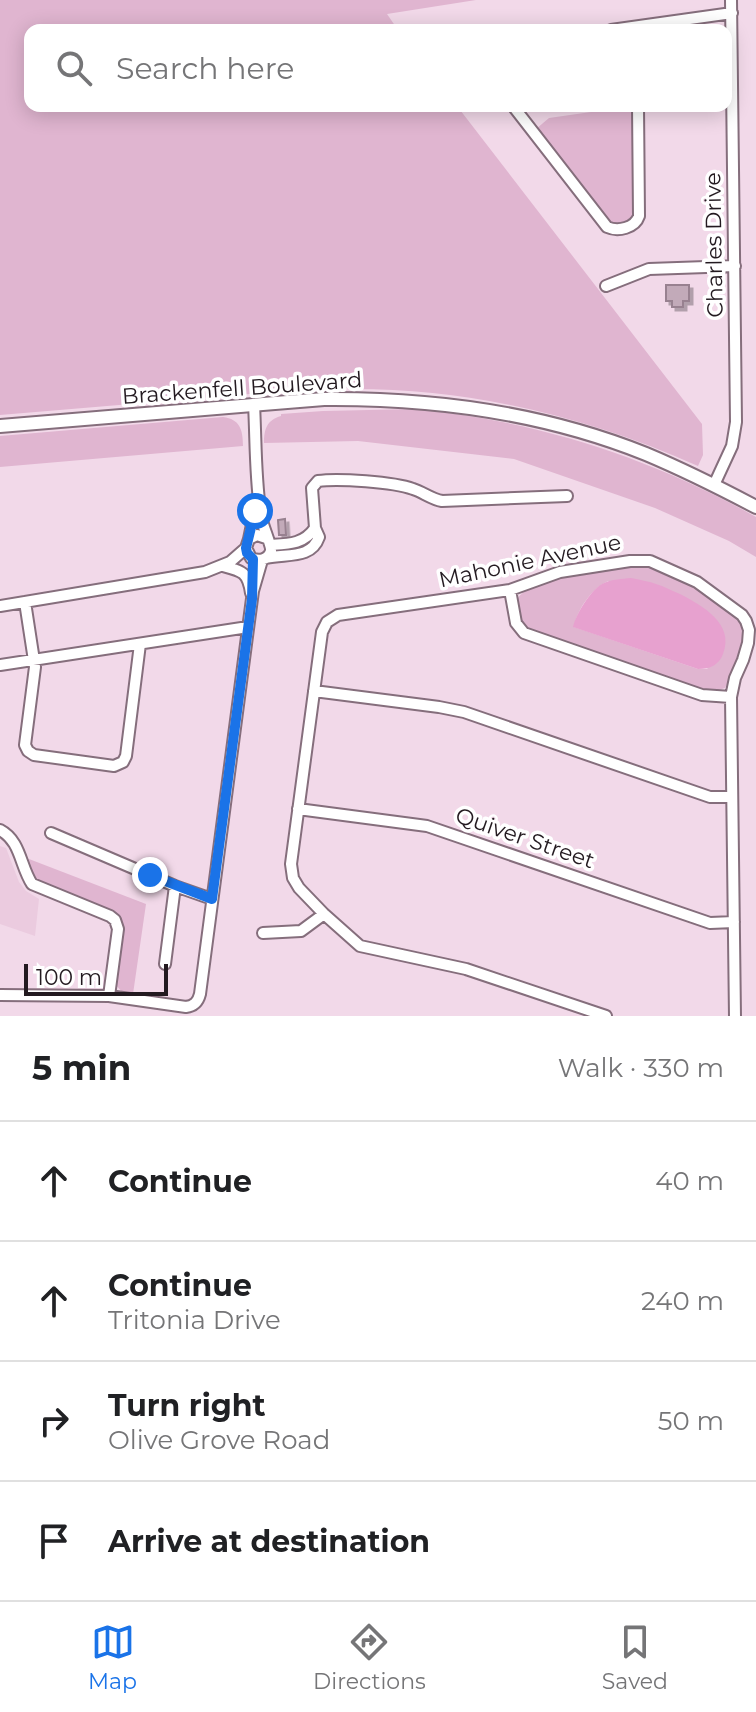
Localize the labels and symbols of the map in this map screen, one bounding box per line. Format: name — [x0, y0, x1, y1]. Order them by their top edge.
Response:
street label: Charles Drive — [699, 172, 729, 318]
street label: Brackenfell Boulevard — [121, 366, 363, 410]
route start — [237, 493, 273, 529]
street label: Mahonie Avenue — [436, 529, 624, 593]
street label: Quiver Street — [452, 802, 598, 874]
route end — [132, 857, 168, 893]
scale bar — [24, 960, 168, 996]

